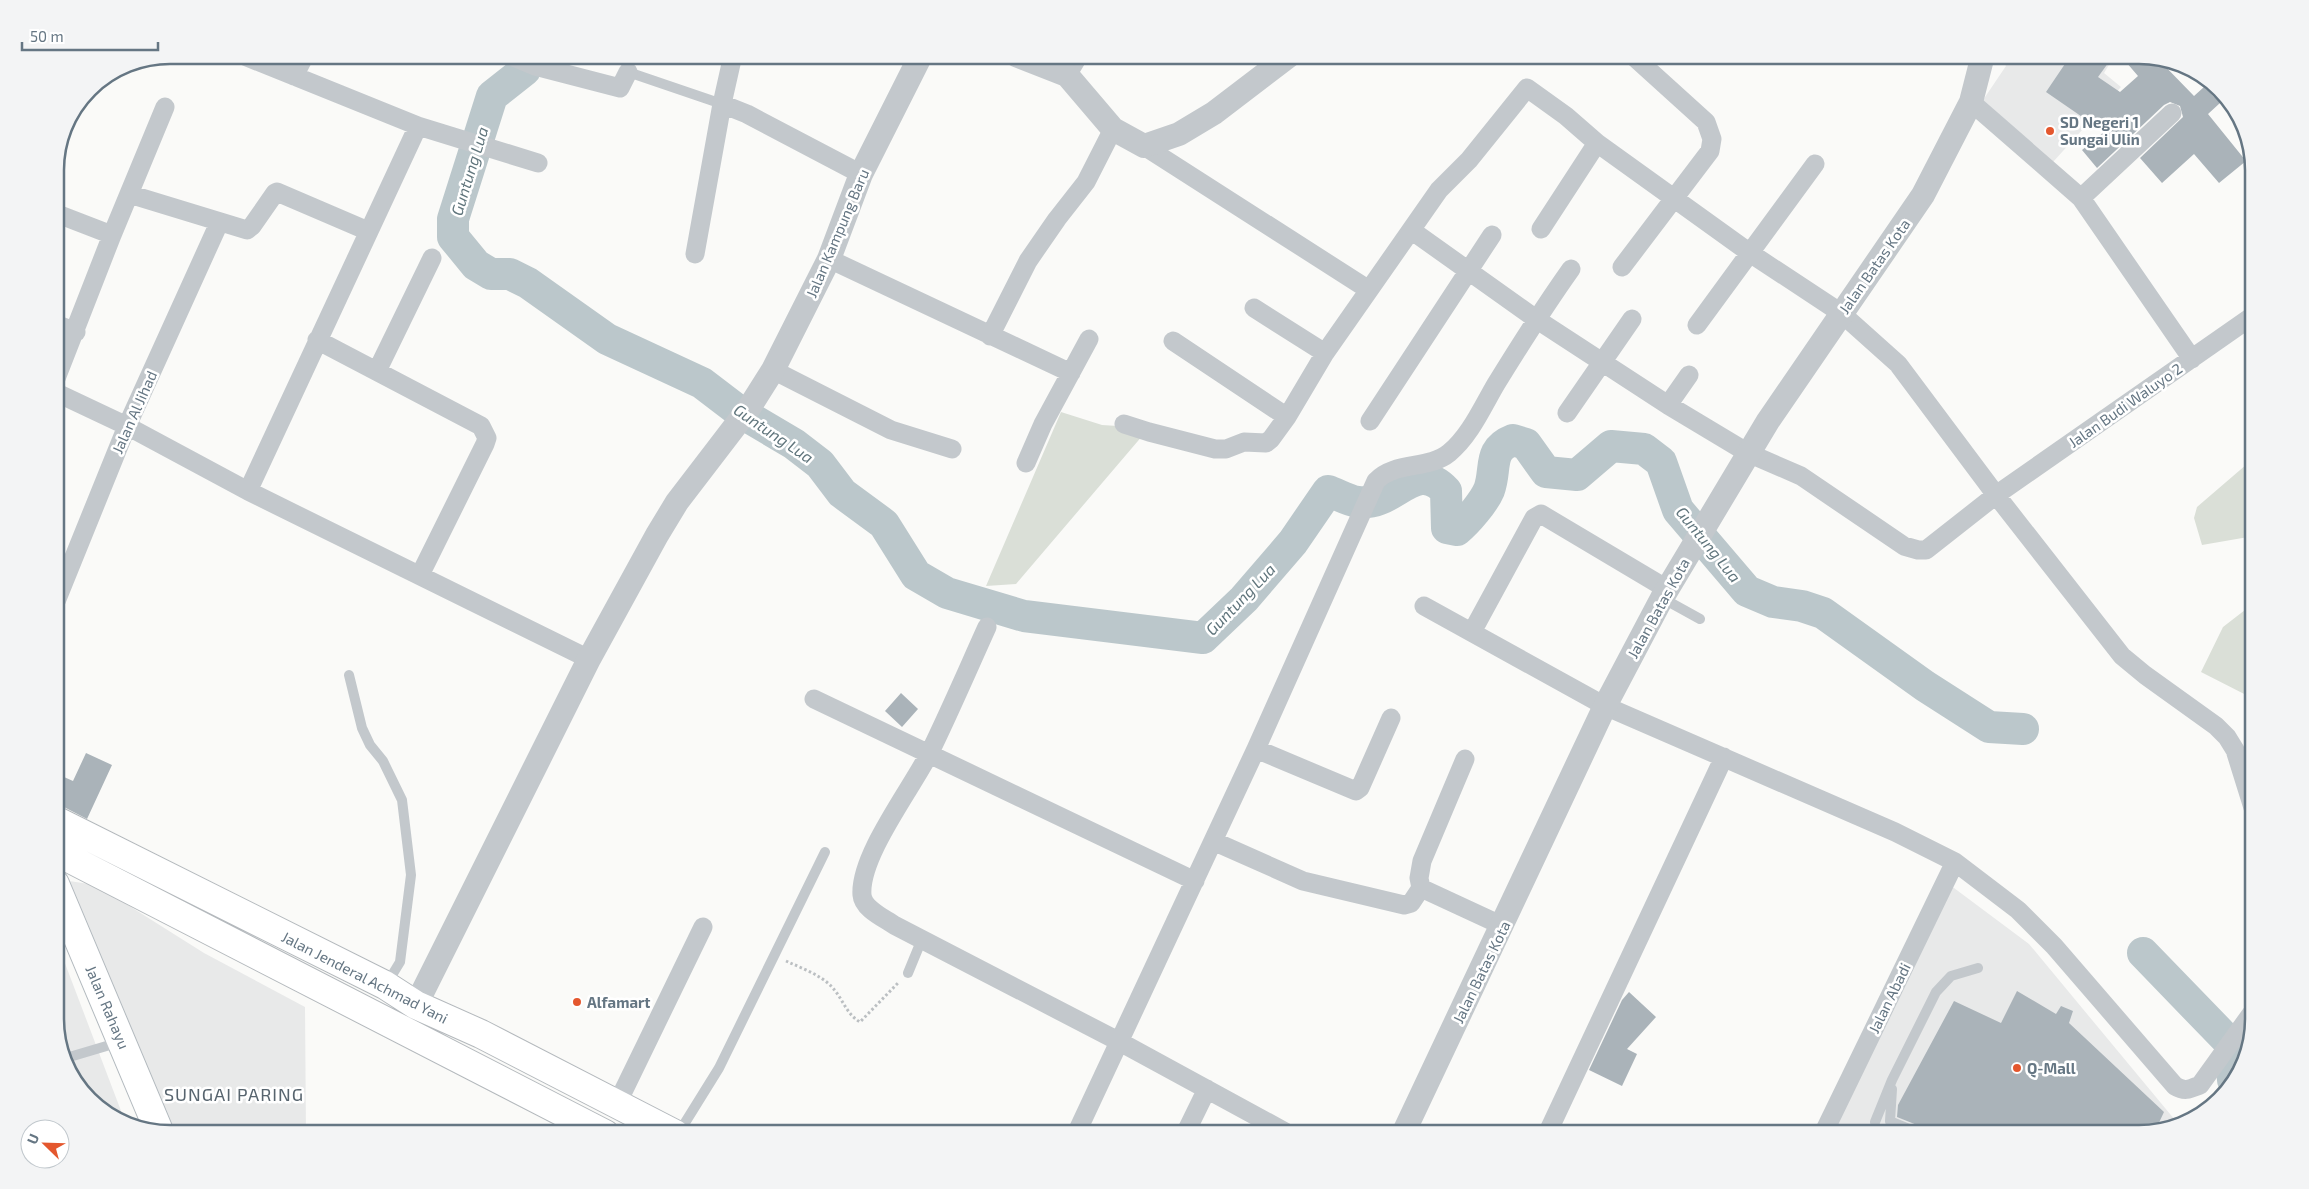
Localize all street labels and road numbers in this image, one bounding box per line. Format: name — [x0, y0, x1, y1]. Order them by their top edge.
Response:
street label: Jalan Kampung Baru — [802, 166, 872, 300]
street label: Jalan Batas Kota — [1835, 215, 1913, 317]
street label: Jalan Budi Waluyo 2 — [2065, 359, 2185, 451]
street label: Jalan Al Jihad — [108, 368, 160, 456]
street label: Jalan Batas Kota — [1623, 555, 1693, 661]
street label: Jalan Batas Kota — [1448, 918, 1514, 1026]
street label: Jalan Jenderal Achmad Yani — [279, 927, 451, 1027]
street label: Jalan Abadi — [1864, 960, 1914, 1036]
street label: Jalan Rahayu — [82, 963, 134, 1051]

